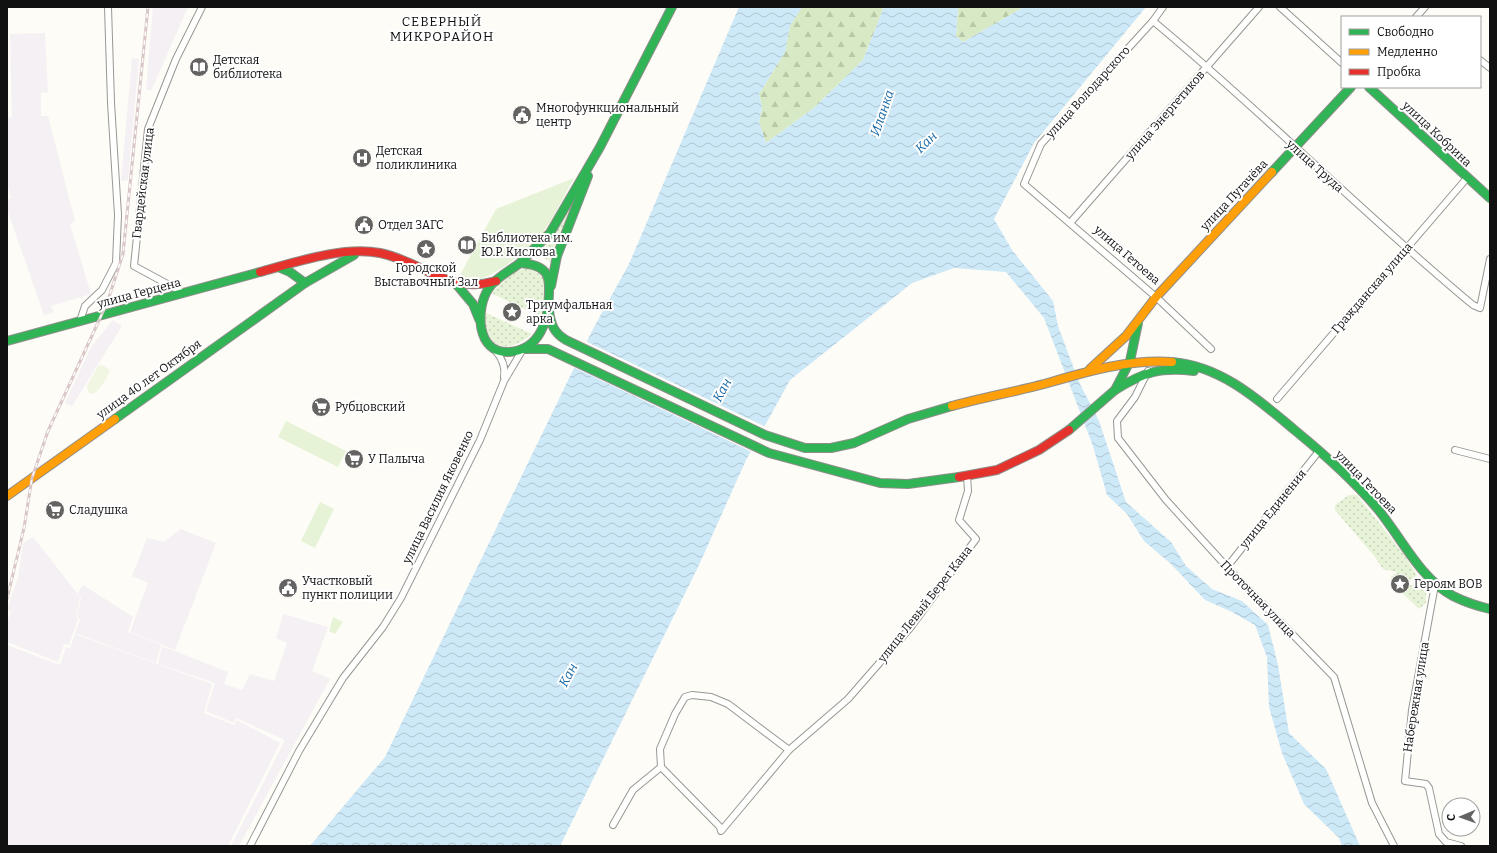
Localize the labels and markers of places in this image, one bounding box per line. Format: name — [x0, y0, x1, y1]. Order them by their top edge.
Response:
place label: Детская библиотека — [213, 53, 283, 81]
library icon: Детская библиотека — [188, 56, 210, 78]
place label: Многофункциональный центр — [536, 101, 679, 129]
public building icon: Многофункциональный центр — [511, 104, 533, 126]
place label: Детская поликлиника — [376, 144, 457, 172]
hospital icon: Детская поликлиника — [351, 147, 373, 169]
public building icon: Отдел ЗАГС — [353, 214, 375, 236]
place label: Отдел ЗАГС — [378, 218, 444, 232]
place label: Библиотека им. Ю.Р. Кислова — [481, 231, 572, 259]
library icon: Библиотека им. Ю.Р. Кислова — [456, 234, 478, 256]
place icon: Городской Выставочный Зал — [415, 238, 437, 260]
place label: Городской Выставочный Зал — [374, 261, 478, 289]
place label: Триумфальная арка — [526, 298, 613, 326]
place icon: Триумфальная арка — [501, 301, 523, 323]
supermarket icon: Рубцовский — [310, 396, 332, 418]
place label: Рубцовский — [335, 400, 405, 414]
supermarket icon: У Палыча — [343, 448, 365, 470]
place label: У Палыча — [368, 452, 425, 466]
supermarket icon: Сладушка — [44, 499, 66, 521]
place label: Сладушка — [69, 503, 128, 517]
place icon: Героям ВОВ — [1389, 573, 1411, 595]
place label: Участковый пункт полиции — [302, 574, 393, 602]
public building icon: Участковый пункт полиции — [277, 577, 299, 599]
place label: Героям ВОВ — [1414, 577, 1482, 591]

